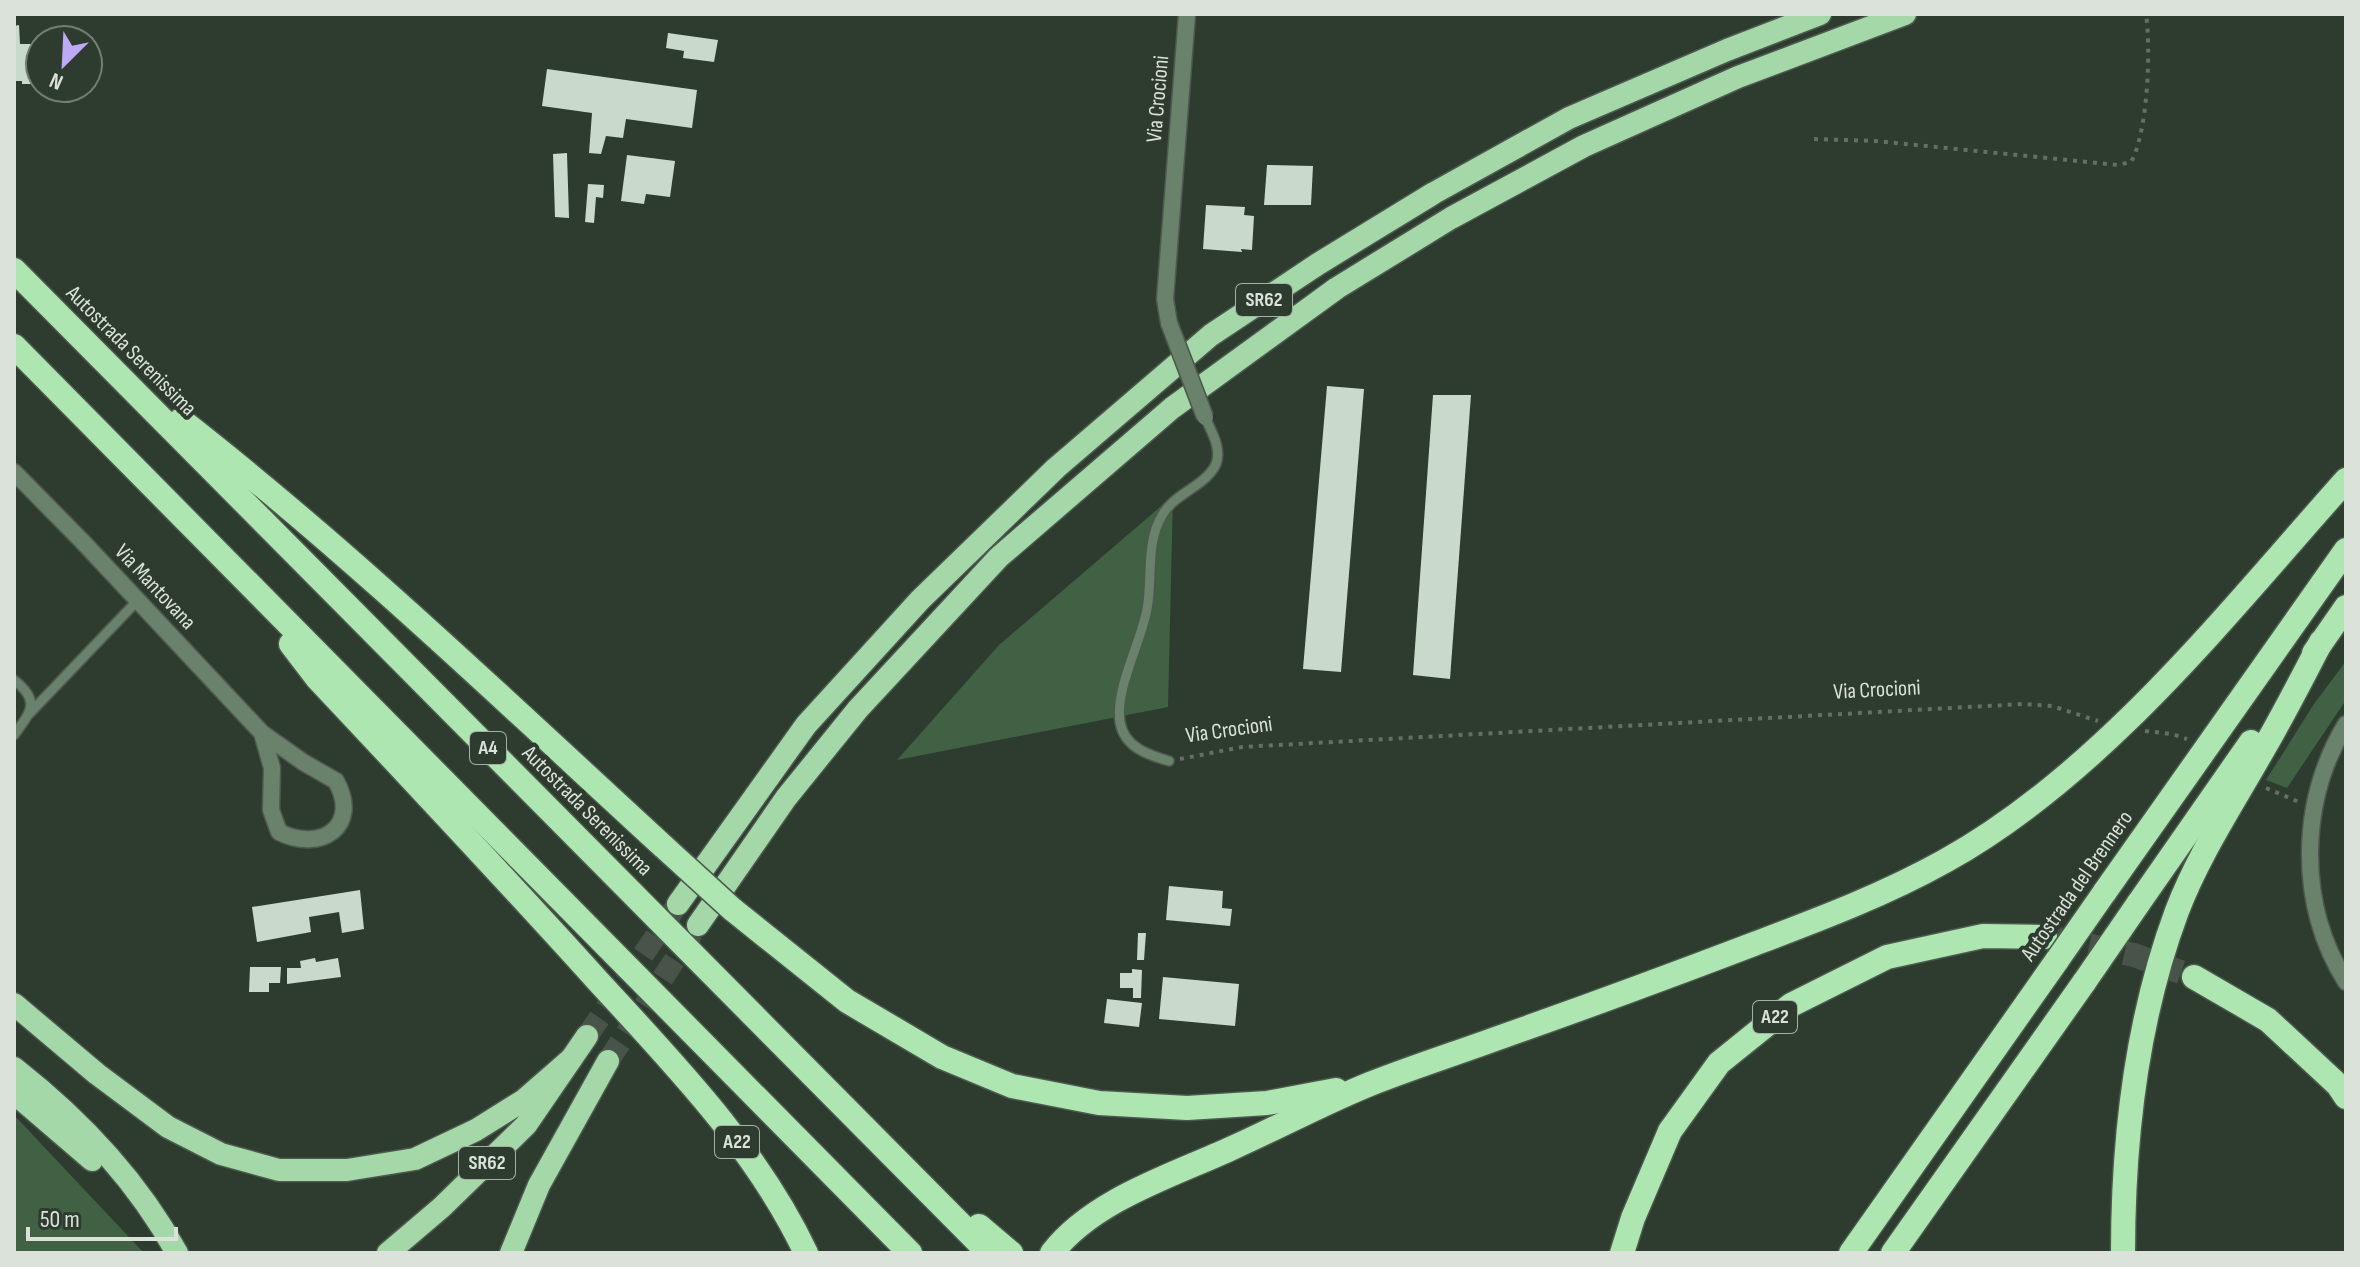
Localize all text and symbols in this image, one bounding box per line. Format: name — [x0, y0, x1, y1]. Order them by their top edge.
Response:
north arrow — [24, 24, 104, 104]
street label: Via Crocioni — [1141, 54, 1175, 144]
text: N — [46, 66, 67, 96]
street label: Autostrada Serenissima — [59, 279, 202, 422]
road number: SR62 — [1236, 284, 1292, 316]
street label: Via Mantovana — [109, 539, 201, 635]
street label: Via Crocioni — [1833, 674, 1921, 706]
street label: Via Crocioni — [1184, 711, 1274, 749]
road number: A4 — [470, 732, 506, 764]
street label: Autostrada Serenissima — [515, 739, 658, 882]
street label: Autostrada del Brennero — [2014, 806, 2139, 967]
road number: A22 — [1753, 1001, 1797, 1033]
road number: A22 — [715, 1126, 759, 1158]
road number: SR62 — [459, 1147, 515, 1179]
scale bar — [28, 1191, 176, 1241]
text: 50 m — [40, 1205, 80, 1234]

